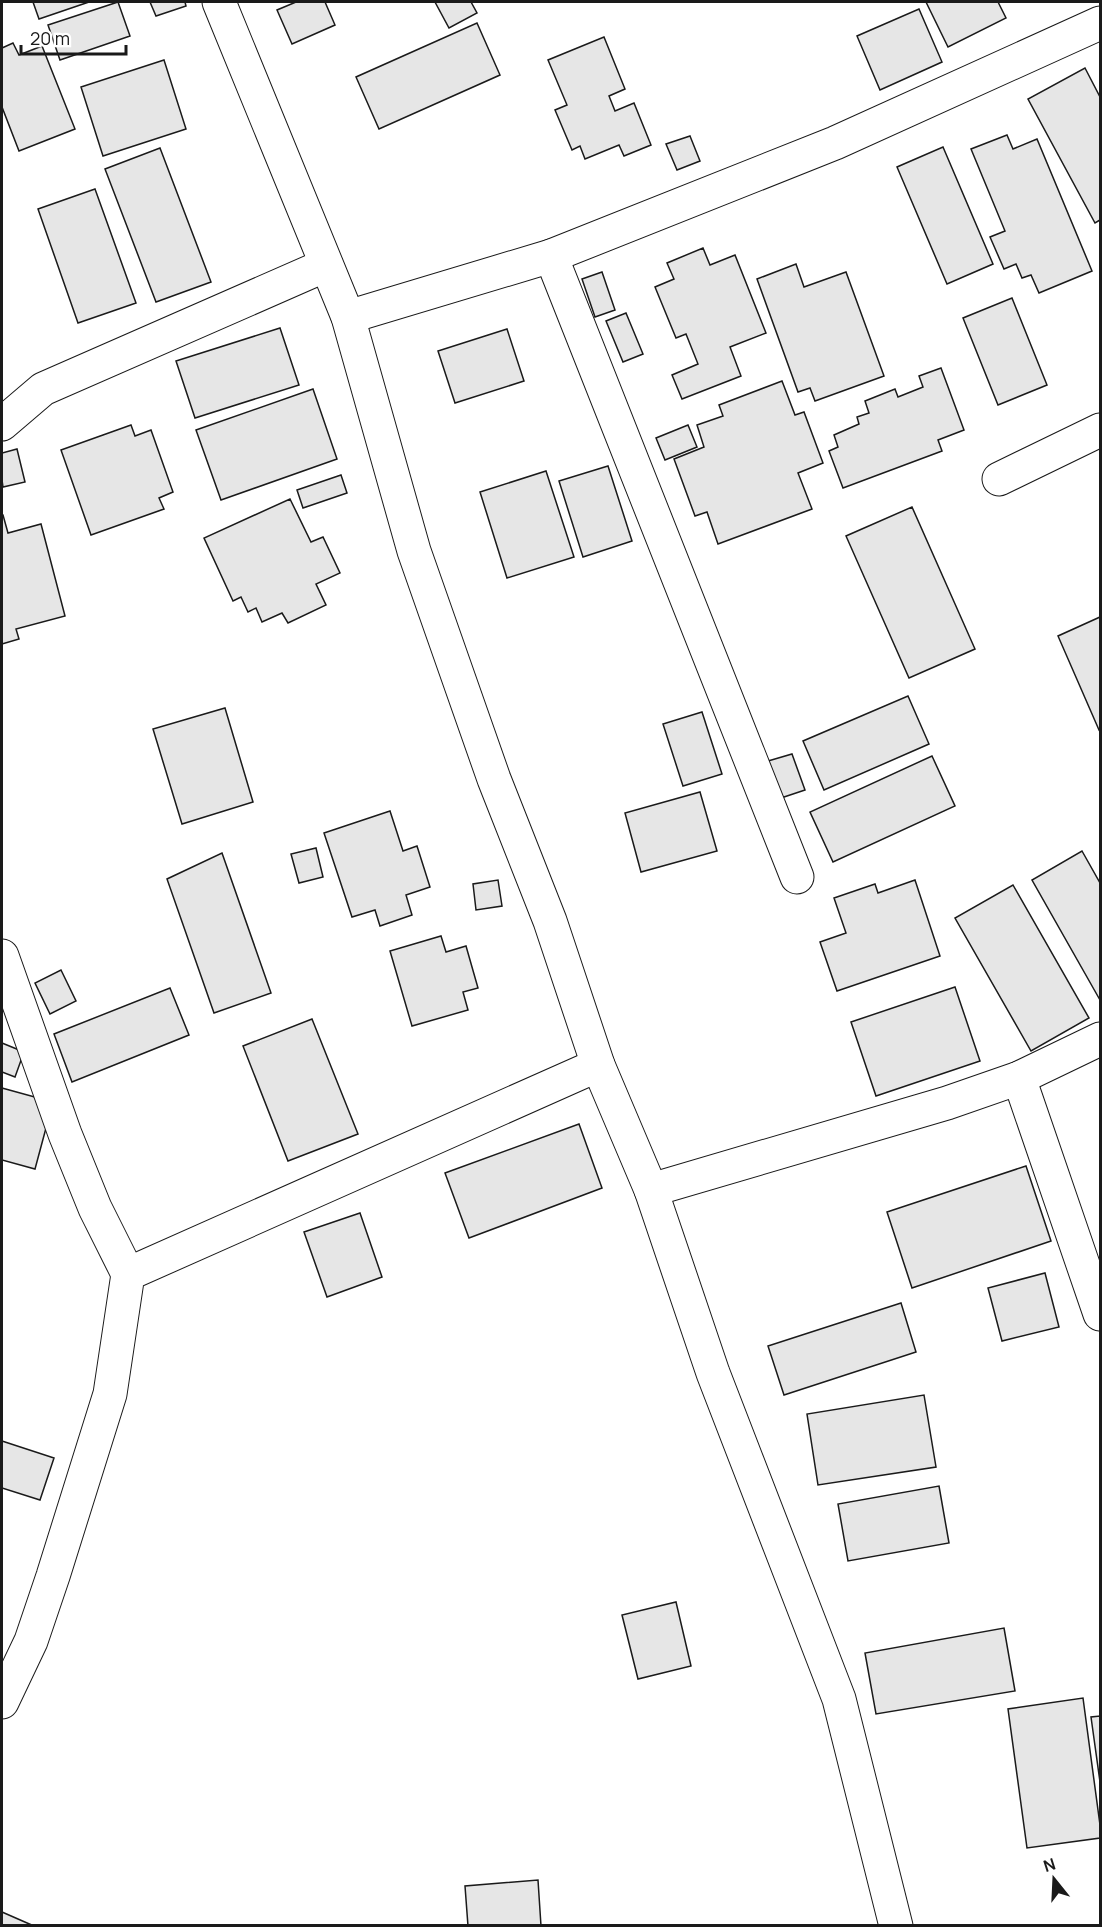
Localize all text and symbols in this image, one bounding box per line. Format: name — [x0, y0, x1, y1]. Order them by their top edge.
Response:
scale bar — [21, 18, 126, 56]
text: 20 m — [30, 26, 70, 50]
north arrow — [1024, 1849, 1084, 1909]
text: N — [1040, 1852, 1058, 1877]

